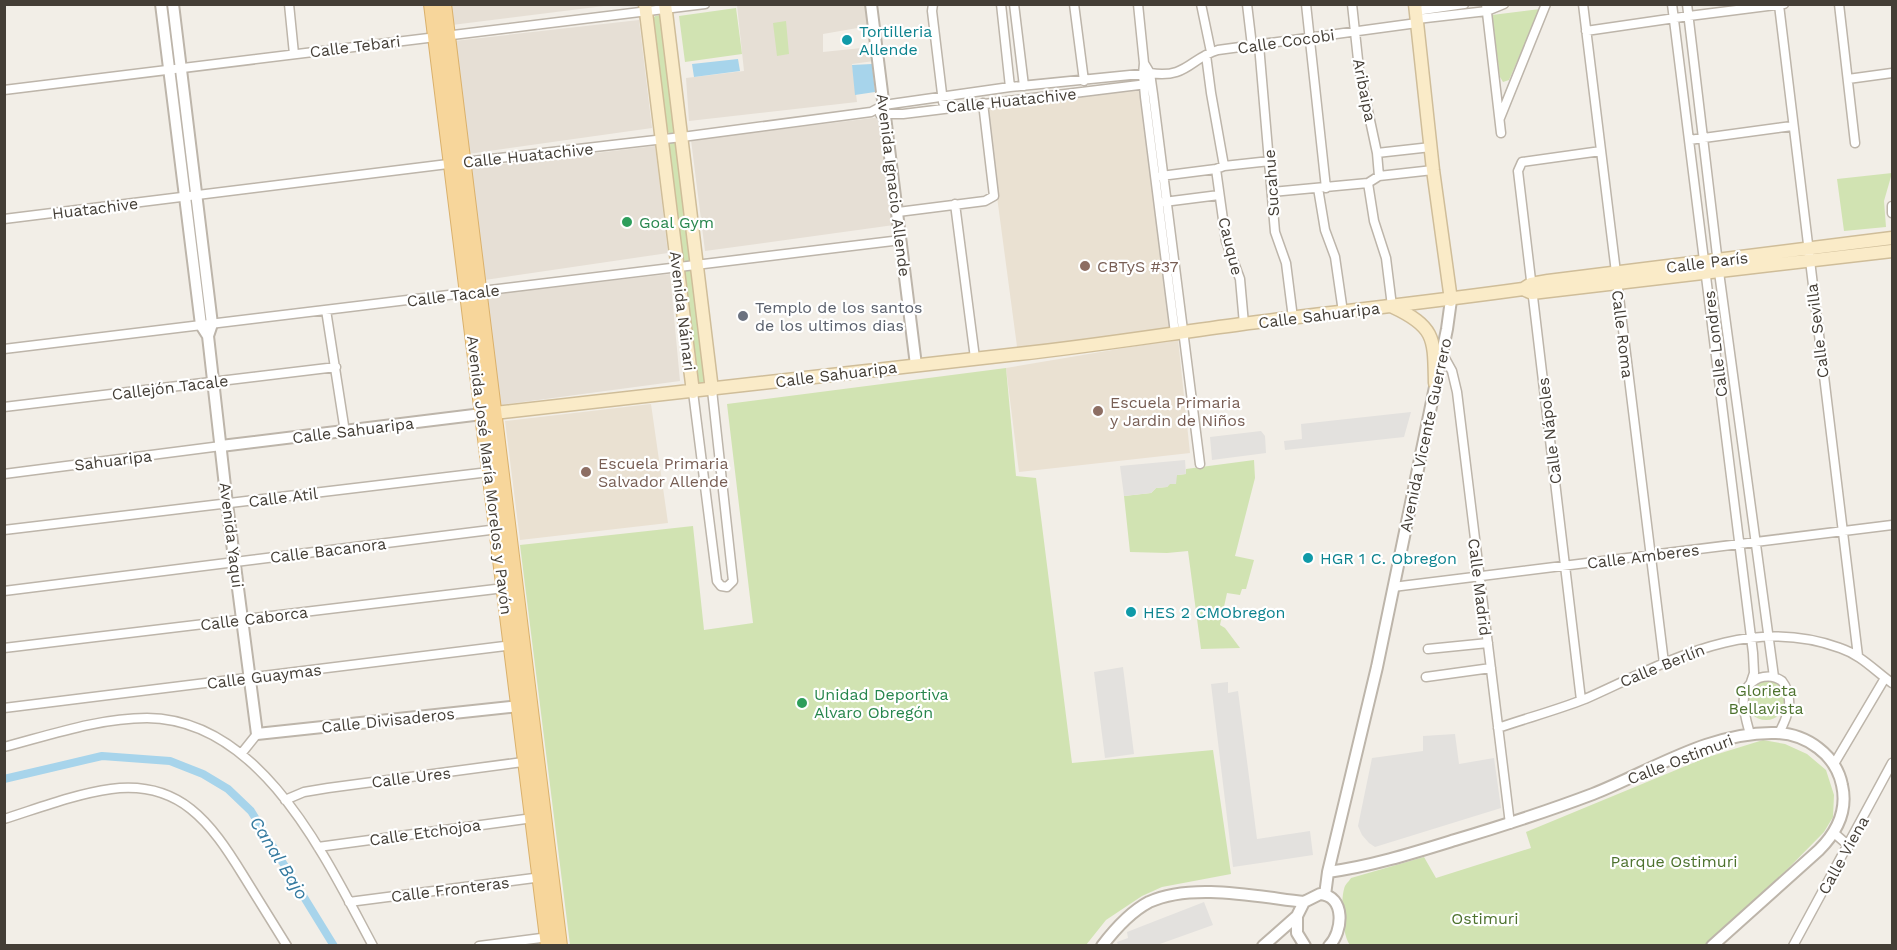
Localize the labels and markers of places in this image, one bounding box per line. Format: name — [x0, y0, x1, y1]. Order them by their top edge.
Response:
place label: Tortilleria Allende — [859, 22, 932, 59]
marker: Tortilleria Allende — [840, 33, 854, 47]
place label: Goal Gym — [639, 213, 714, 232]
marker: Goal Gym — [620, 215, 634, 229]
place label: CBTyS #37 — [1097, 257, 1179, 276]
marker: CBTyS #37 — [1078, 259, 1092, 273]
place label: Templo de los santos de los ultimos dias — [755, 298, 923, 335]
marker: Templo de los santos de los ultimos dias — [736, 309, 750, 323]
place label: Escuela Primaria y Jardin de Niños — [1110, 393, 1245, 430]
marker: Escuela Primaria y Jardin de Niños — [1091, 404, 1105, 418]
place label: Escuela Primaria Salvador Allende — [598, 454, 728, 491]
marker: Escuela Primaria Salvador Allende — [579, 465, 593, 479]
place label: HGR 1 C. Obregon — [1320, 549, 1457, 568]
marker: HGR 1 C. Obregon — [1301, 551, 1315, 565]
place label: HES 2 CMObregon — [1143, 603, 1286, 622]
marker: HES 2 CMObregon — [1124, 605, 1138, 619]
place label: Unidad Deportiva Alvaro Obregón — [814, 685, 949, 722]
marker: Unidad Deportiva Alvaro Obregón — [795, 696, 809, 710]

